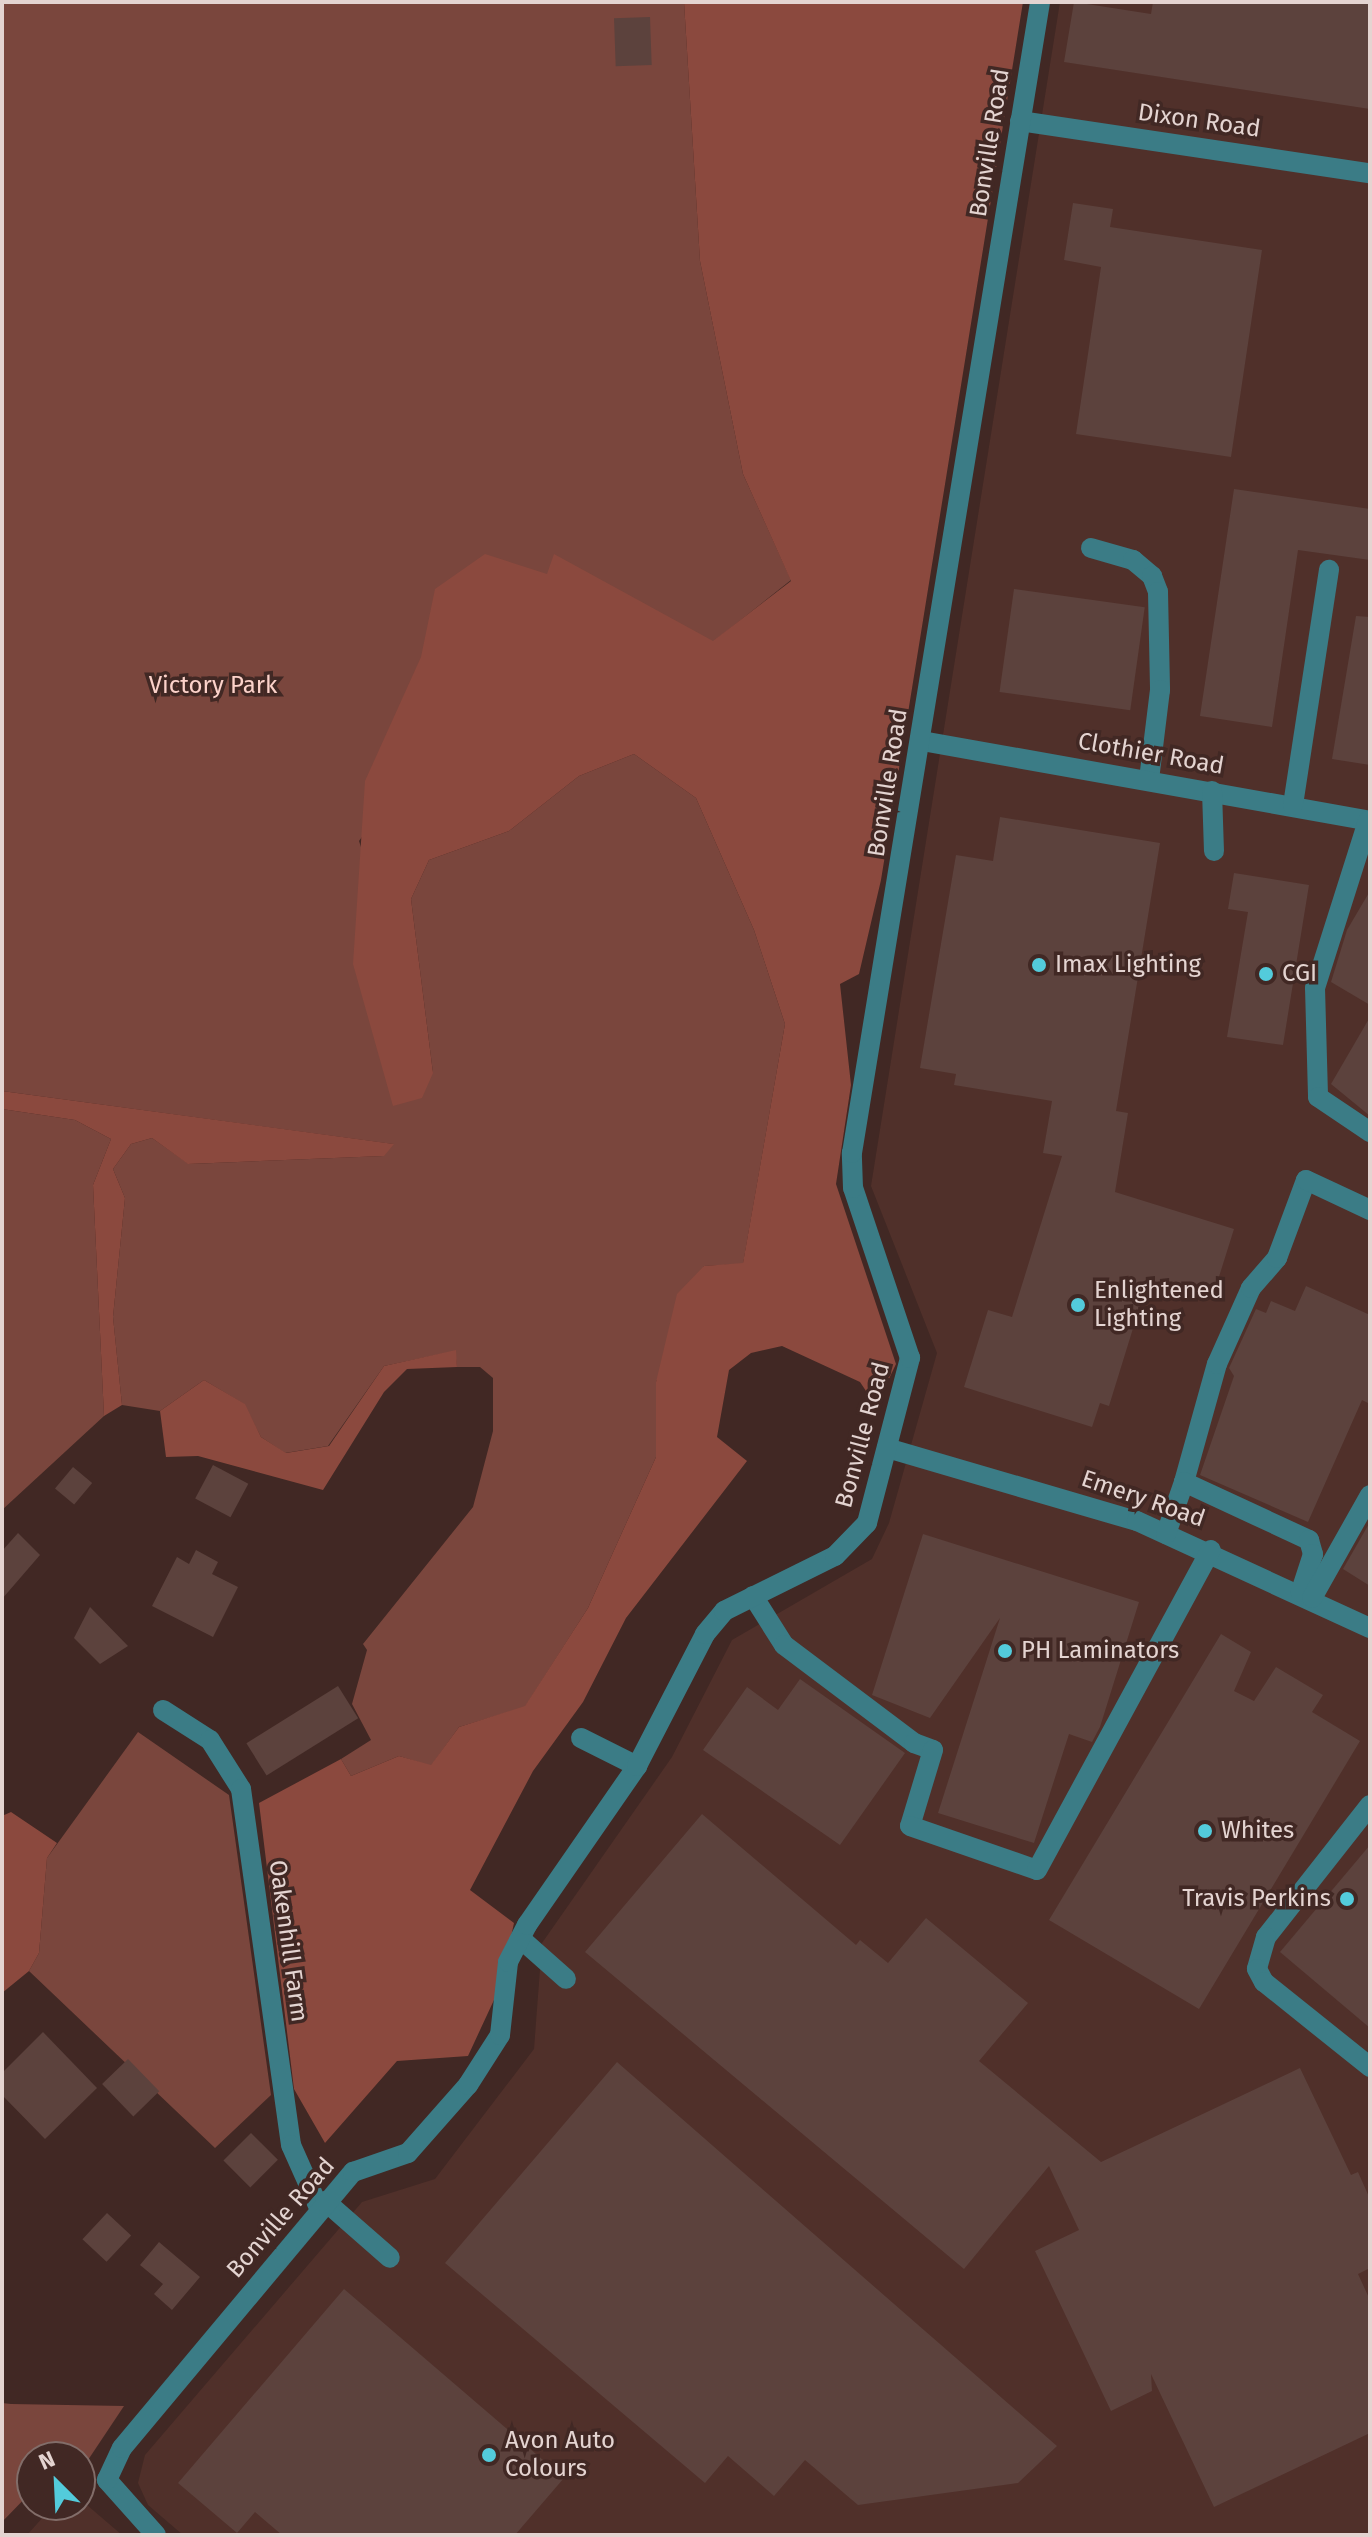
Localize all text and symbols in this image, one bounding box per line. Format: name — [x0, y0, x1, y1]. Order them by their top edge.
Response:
street label: Bonville Road — [964, 67, 1016, 219]
street label: Dixon Road — [1136, 98, 1262, 144]
park label: Victory Park — [149, 672, 277, 700]
street label: Bonville Road — [862, 707, 914, 859]
street label: Clothier Road — [1076, 727, 1226, 781]
place label: Imax Lighting — [1055, 951, 1201, 979]
marker: Imax Lighting — [1030, 956, 1048, 974]
place label: CGI — [1282, 960, 1317, 988]
marker: CGI — [1257, 965, 1275, 983]
place label: Enlightened Lighting — [1094, 1277, 1224, 1333]
marker: Enlightened Lighting — [1069, 1296, 1087, 1314]
street label: Bonville Road — [830, 1359, 896, 1511]
street label: Emery Road — [1077, 1464, 1209, 1534]
place label: PH Laminators — [1021, 1637, 1179, 1665]
marker: PH Laminators — [996, 1642, 1014, 1660]
place label: Whites — [1221, 1817, 1294, 1845]
marker: Whites — [1196, 1822, 1214, 1840]
street label: Oakenhill Farm — [262, 1858, 314, 2024]
place label: Travis Perkins — [1182, 1885, 1331, 1913]
marker: Travis Perkins — [1338, 1890, 1356, 1908]
street label: Bonville Road — [221, 2152, 341, 2284]
place label: Avon Auto Colours — [505, 2427, 615, 2483]
north arrow — [16, 2441, 96, 2521]
text: N — [35, 2445, 59, 2476]
marker: Avon Auto Colours — [480, 2446, 498, 2464]

